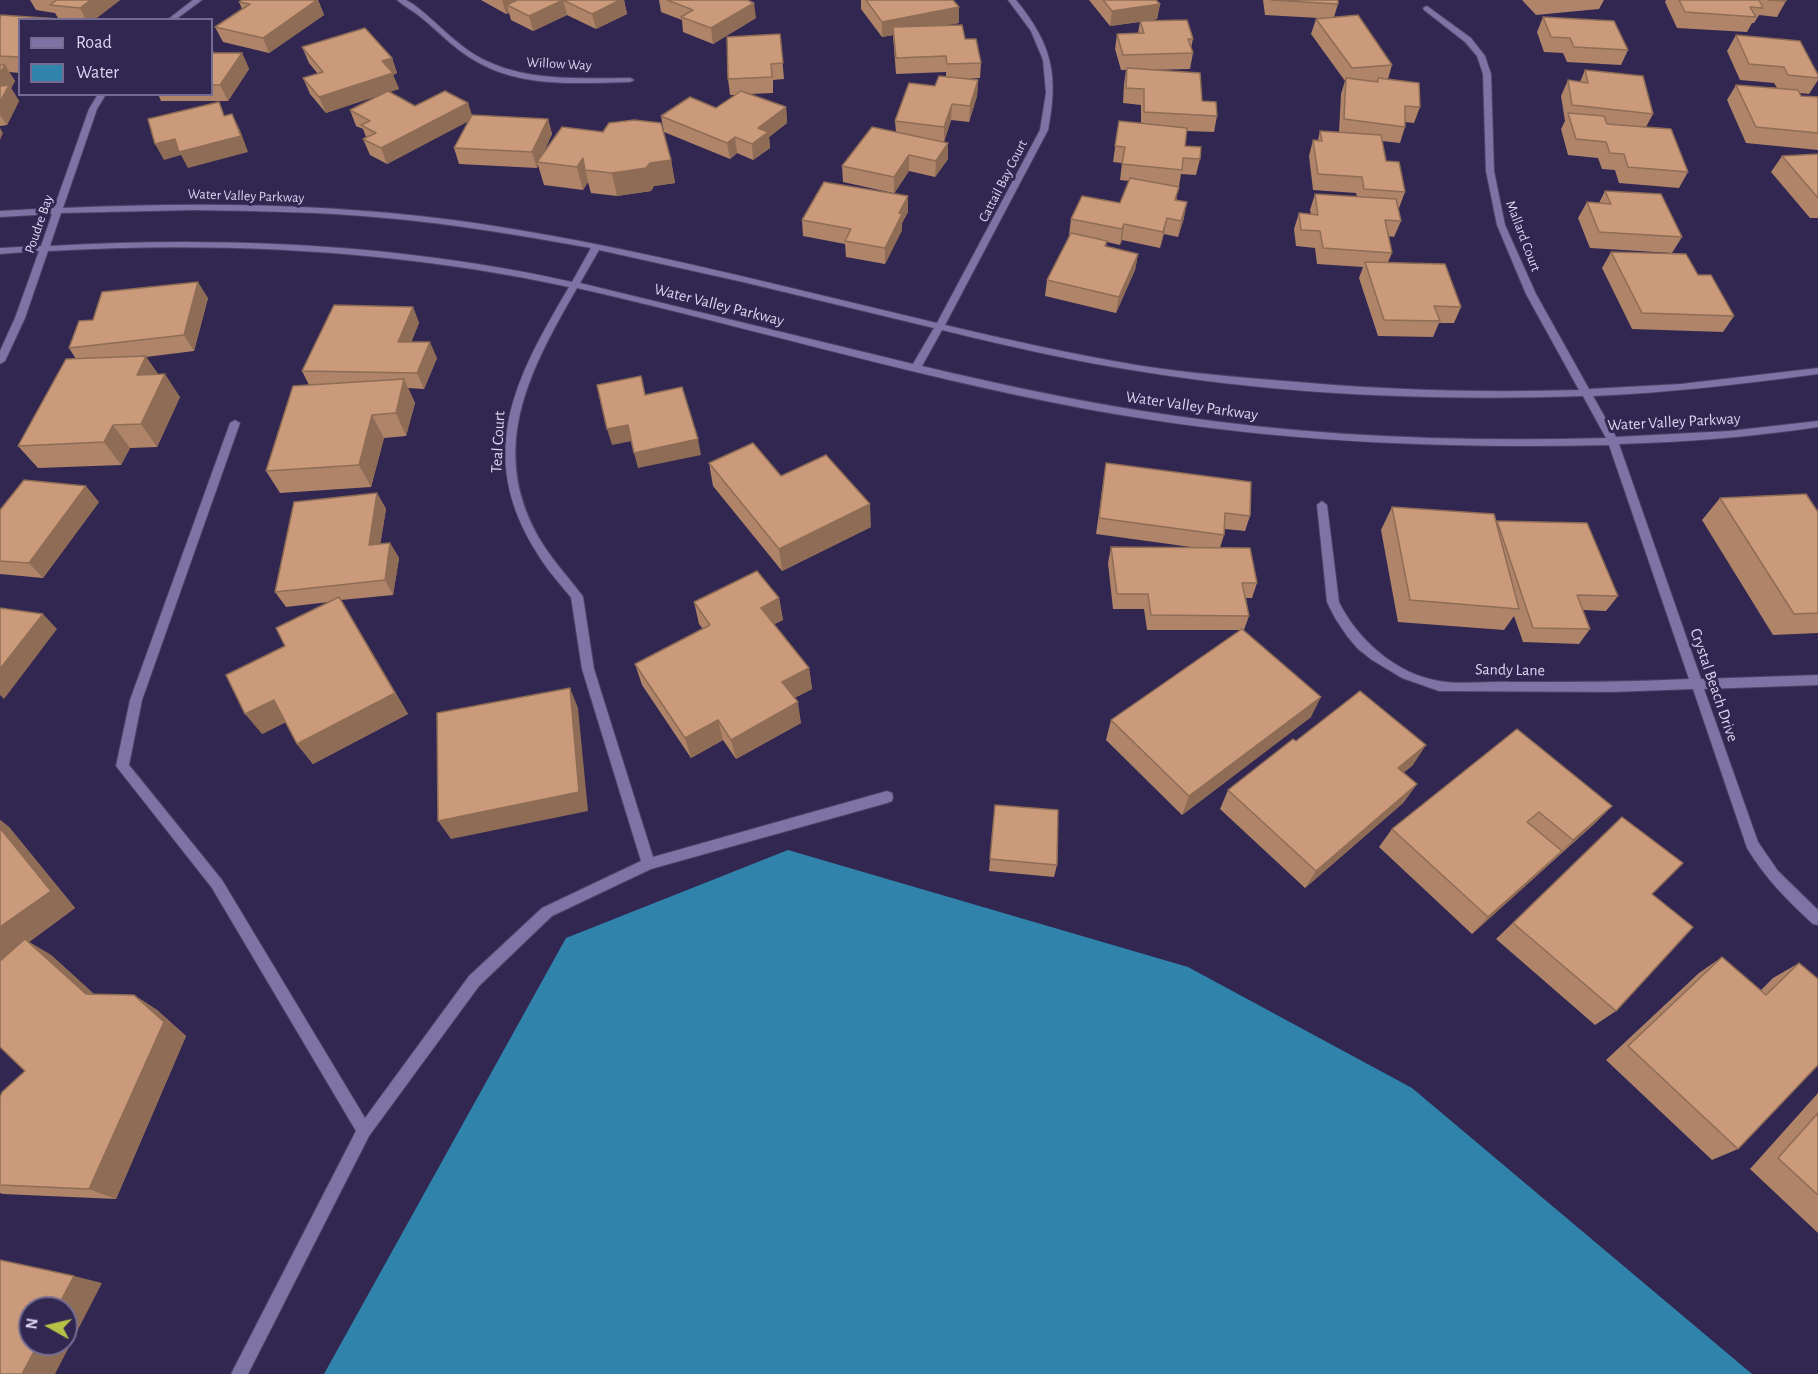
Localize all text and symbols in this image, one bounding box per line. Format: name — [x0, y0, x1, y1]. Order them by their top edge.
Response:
legend — [18, 18, 213, 96]
text: Road — [76, 34, 112, 52]
street label: Willow Way — [526, 54, 592, 74]
text: Water — [76, 64, 119, 82]
street label: Cattail Bay Court — [975, 137, 1031, 225]
street label: Water Valley Parkway — [187, 186, 305, 206]
street label: Poudre Bay — [21, 192, 57, 256]
street label: Mallard Court — [1502, 198, 1544, 274]
street label: Water Valley Parkway — [652, 280, 786, 330]
street label: Water Valley Parkway — [1125, 387, 1259, 425]
street label: Water Valley Parkway — [1607, 409, 1741, 435]
street label: Teal Court — [487, 410, 509, 474]
street label: Crystal Beach Drive — [1686, 626, 1742, 744]
street label: Sandy Lane — [1475, 660, 1545, 680]
north arrow — [18, 1296, 78, 1356]
text: N — [23, 1317, 41, 1330]

